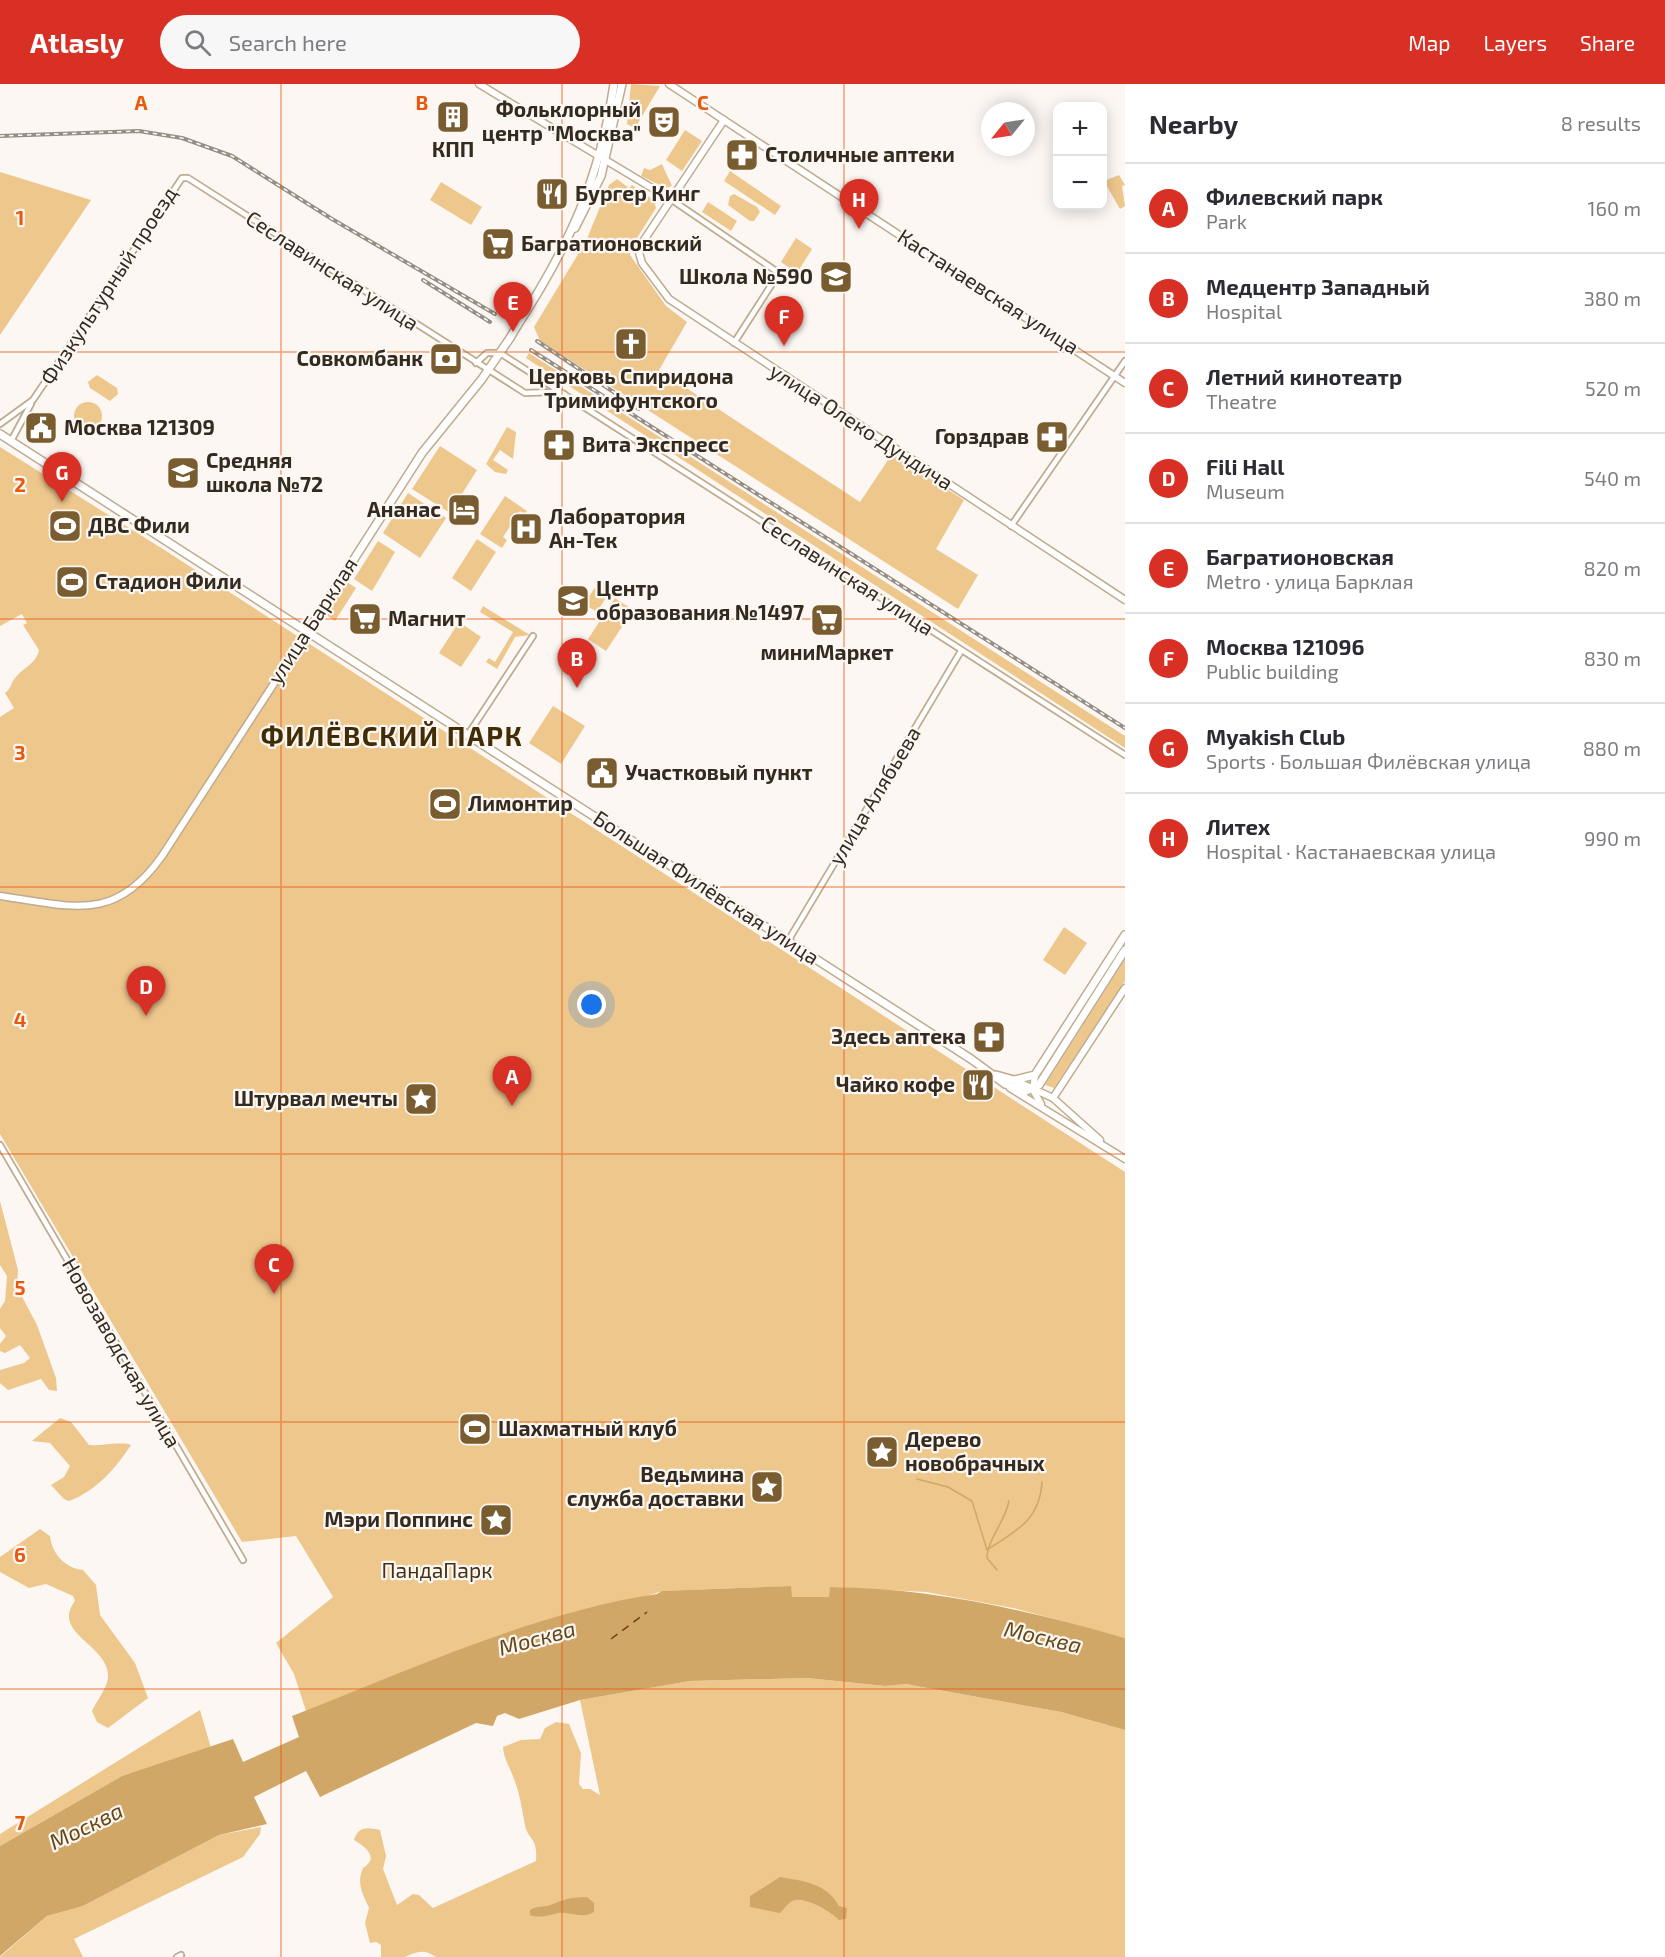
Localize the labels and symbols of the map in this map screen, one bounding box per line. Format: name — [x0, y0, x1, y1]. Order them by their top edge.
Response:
text: A — [134, 90, 148, 114]
text: B — [416, 90, 428, 114]
text: C — [697, 90, 709, 114]
place label: Фольклорный центр "Москва" — [482, 96, 641, 145]
building icon: КПП — [435, 99, 471, 135]
north arrow — [981, 102, 1035, 156]
theatre icon: Фольклорный центр "Москва" — [646, 104, 682, 140]
place label: КПП — [432, 136, 474, 161]
pharmacy icon: Столичные аптеки — [724, 137, 760, 173]
place label: Столичные аптеки — [765, 141, 955, 166]
restaurant icon: Бургер Кинг — [534, 176, 570, 212]
place label: Бургер Кинг — [575, 180, 700, 205]
pin: H — [840, 180, 878, 229]
street label: Физкультурный проезд — [34, 181, 182, 390]
text: 1 — [16, 205, 24, 229]
street label: Сеславинская улица — [241, 205, 424, 336]
street label: Кастанаевская улица — [893, 223, 1084, 360]
supermarket icon: Багратионовский — [480, 226, 516, 262]
place label: Багратионовский — [521, 230, 702, 255]
school or university icon: Школа №590 — [818, 259, 854, 295]
place label: Школа №590 — [679, 263, 813, 288]
pin: E — [494, 282, 532, 332]
pin: F — [764, 296, 804, 346]
church icon: Церковь Спиридона Тримифунтского — [613, 326, 649, 362]
bank icon: Совкомбанк — [428, 341, 464, 377]
place label: Совкомбанк — [297, 345, 423, 370]
street label: улица Олеко Дундича — [765, 357, 958, 495]
place label: Церковь Спиридона Тримифунтского — [528, 363, 734, 412]
public building icon: Москва 121309 — [23, 410, 59, 446]
place label: Москва 121309 — [64, 414, 215, 439]
pharmacy icon: Горздрав — [1034, 419, 1070, 455]
place label: Горздрав — [935, 423, 1029, 448]
pharmacy icon: Вита Экспресс — [541, 427, 577, 463]
place label: Вита Экспресс — [582, 431, 729, 456]
place label: Средняя школа №72 — [206, 447, 323, 496]
pin: G — [42, 452, 82, 502]
school or university icon: Средняя школа №72 — [165, 455, 201, 491]
text: 2 — [14, 472, 26, 496]
hotel icon: Ананас — [446, 492, 482, 528]
place label: Ананас — [367, 496, 441, 521]
place label: Лаборатория Ан-Тек — [549, 503, 685, 552]
sports icon: ДВС Фили — [47, 508, 83, 544]
street label: Сеславинская улица — [756, 510, 939, 641]
hospital icon: Лаборатория Ан-Тек — [508, 511, 544, 547]
place label: ДВС Фили — [88, 512, 190, 537]
street label: улица Барклая — [262, 552, 363, 689]
sports icon: Стадион Фили — [54, 564, 90, 600]
place label: Стадион Фили — [95, 568, 242, 593]
place label: Центр образования №1497 — [596, 575, 804, 624]
school or university icon: Центр образования №1497 — [555, 583, 591, 619]
supermarket icon: Магнит — [347, 601, 383, 637]
supermarket icon: миниМаркет — [809, 602, 845, 638]
place label: Магнит — [388, 605, 466, 630]
pin: B — [558, 638, 596, 688]
place label: миниМаркет — [760, 639, 894, 664]
district label: ФИЛЁВСКИЙ ПАРК — [261, 719, 523, 751]
street label: улица Алябьева — [823, 721, 926, 869]
text: 3 — [14, 740, 26, 764]
public building icon: Участковый пункт — [584, 755, 620, 791]
place label: Участковый пункт — [625, 759, 813, 784]
sports icon: Лимонтир — [427, 786, 463, 822]
place label: Лимонтир — [468, 790, 573, 815]
street label: Большая Филёвская улица — [589, 804, 824, 970]
pin: D — [126, 966, 166, 1016]
your location — [577, 990, 606, 1019]
text: 4 — [14, 1007, 27, 1031]
pharmacy icon: Здесь аптека — [971, 1019, 1007, 1055]
place label: Здесь аптека — [831, 1023, 966, 1048]
pin: A — [492, 1056, 532, 1106]
restaurant icon: Чайко кофе — [960, 1067, 996, 1103]
place label: Чайко кофе — [836, 1071, 955, 1096]
place icon: Штурвал мечты — [403, 1081, 439, 1117]
place label: Штурвал мечты — [234, 1085, 398, 1110]
pin: C — [254, 1244, 294, 1294]
street label: Новозаводская улица — [57, 1253, 187, 1452]
text: 5 — [14, 1275, 26, 1299]
sports icon: Шахматный клуб — [457, 1411, 493, 1447]
place label: Шахматный клуб — [498, 1415, 677, 1440]
place label: Дерево новобрачных — [905, 1426, 1045, 1475]
place icon: Дерево новобрачных — [864, 1434, 900, 1470]
place label: Ведьмина служба доставки — [567, 1461, 744, 1510]
place icon: Ведьмина служба доставки — [749, 1469, 785, 1505]
place icon: Мэри Поппинс — [478, 1502, 514, 1538]
place label: Мэри Поппинс — [324, 1506, 473, 1531]
text: 6 — [14, 1542, 26, 1566]
park label: ПандаПарк — [382, 1557, 492, 1582]
water label: Москва — [495, 1614, 578, 1660]
water label: Москва — [1002, 1614, 1085, 1658]
water label: Москва — [44, 1796, 127, 1854]
text: 7 — [15, 1810, 26, 1834]

